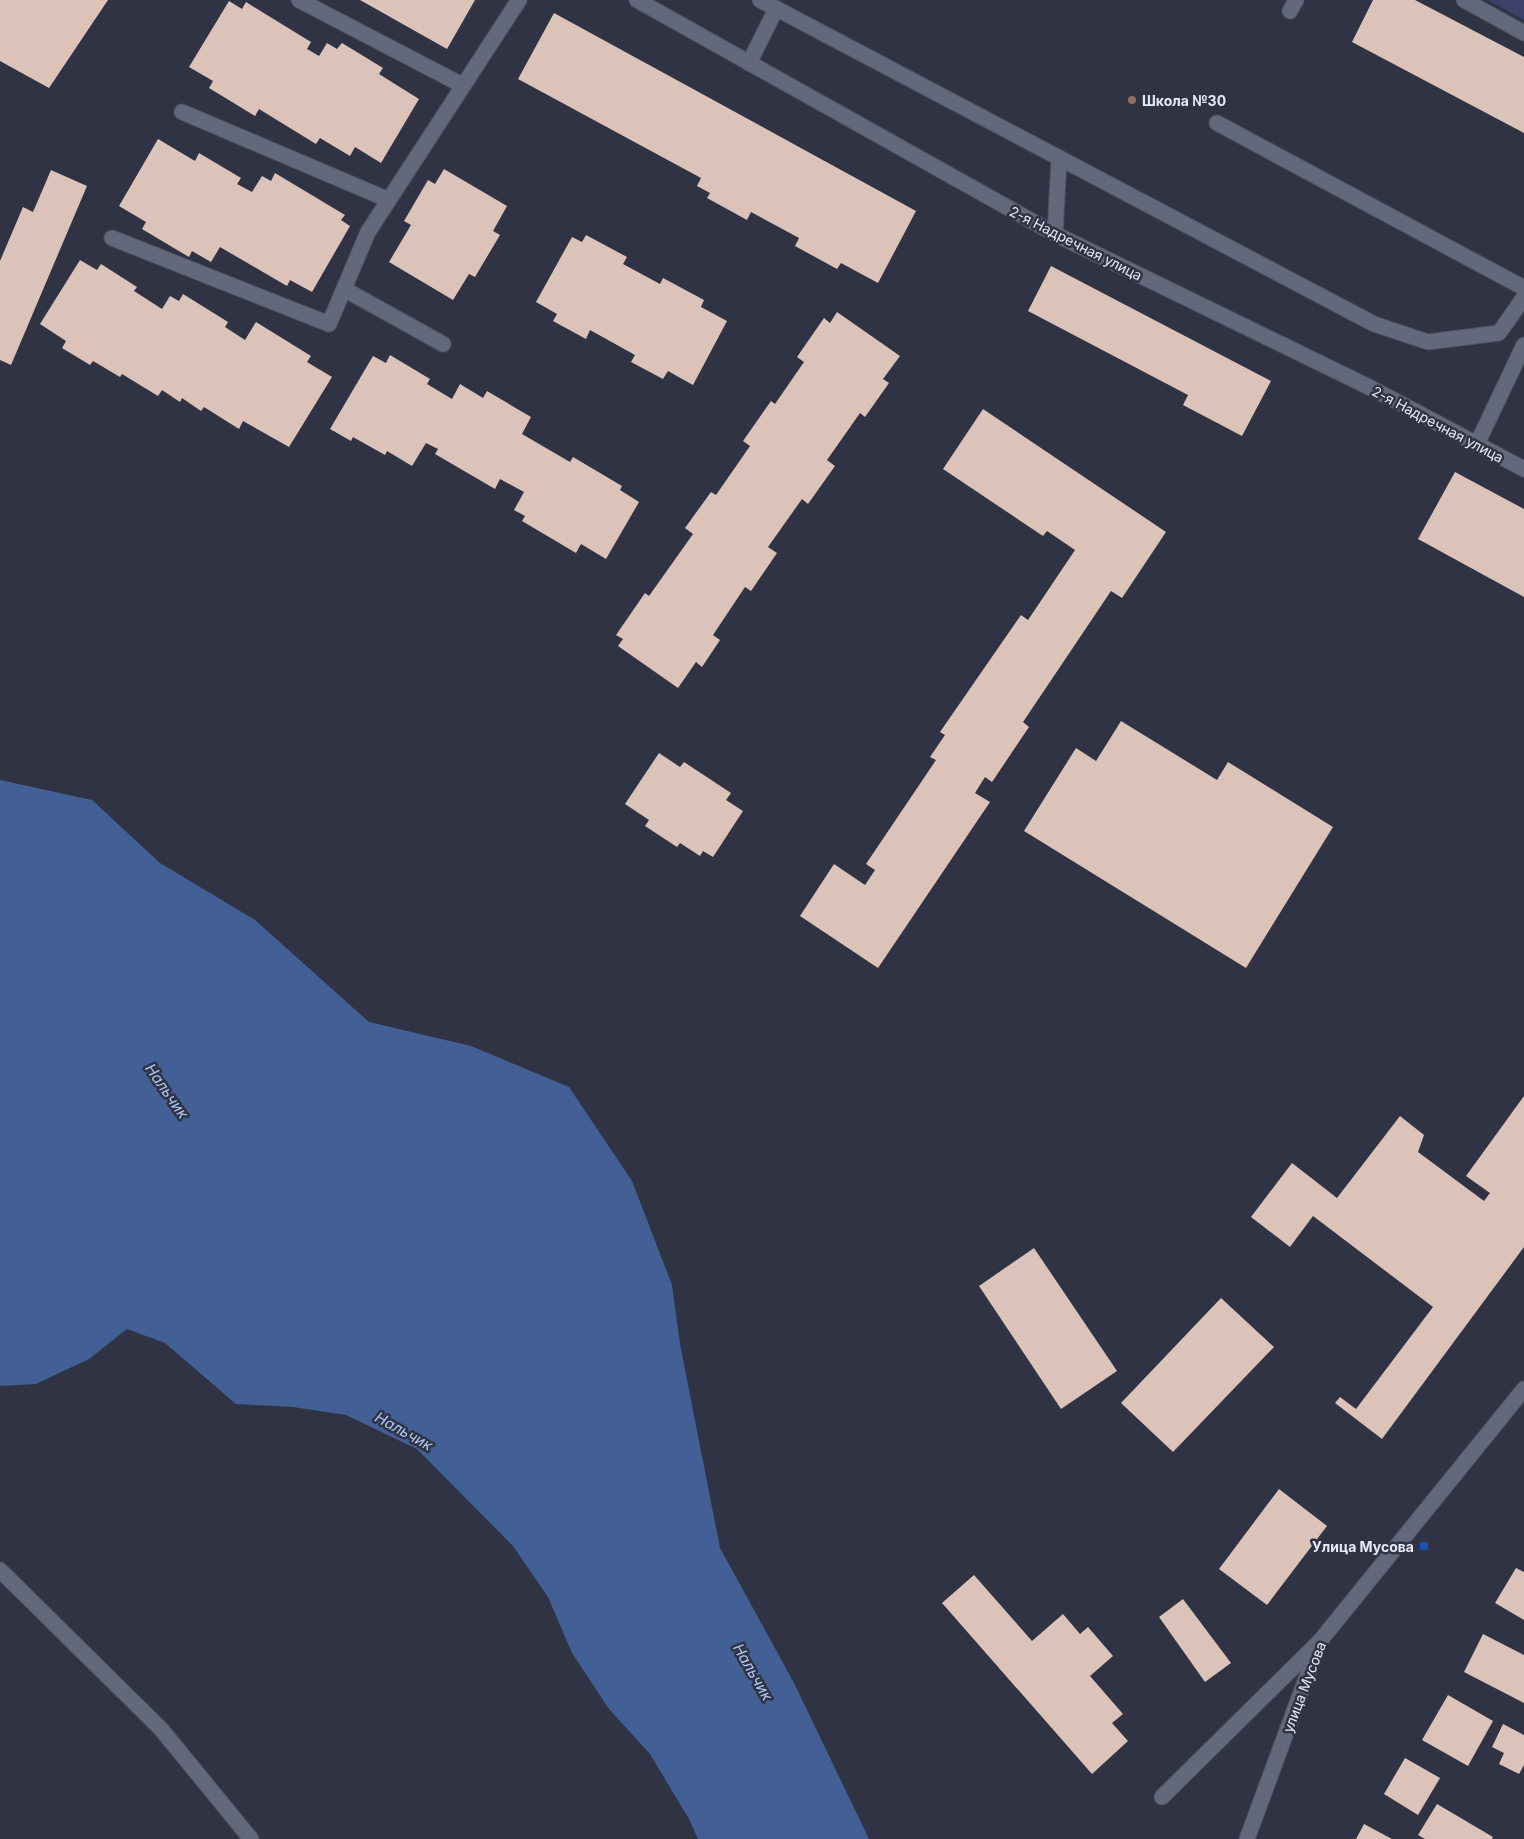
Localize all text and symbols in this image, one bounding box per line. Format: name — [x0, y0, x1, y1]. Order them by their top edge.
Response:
place label: Школа №30 — [1142, 92, 1226, 109]
marker: Школа №30 — [1126, 94, 1138, 106]
street label: 2-я Надречная улица — [1007, 202, 1145, 284]
street label: 2-я Надречная улица — [1369, 382, 1507, 466]
water label: Нальчик — [141, 1060, 193, 1123]
water label: Нальчик — [372, 1407, 437, 1455]
place label: Улица Мусова — [1312, 1538, 1414, 1555]
marker: Улица Мусова — [1418, 1540, 1430, 1552]
street label: улица Мусова — [1279, 1639, 1329, 1735]
water label: Нальчик — [729, 1640, 777, 1705]

